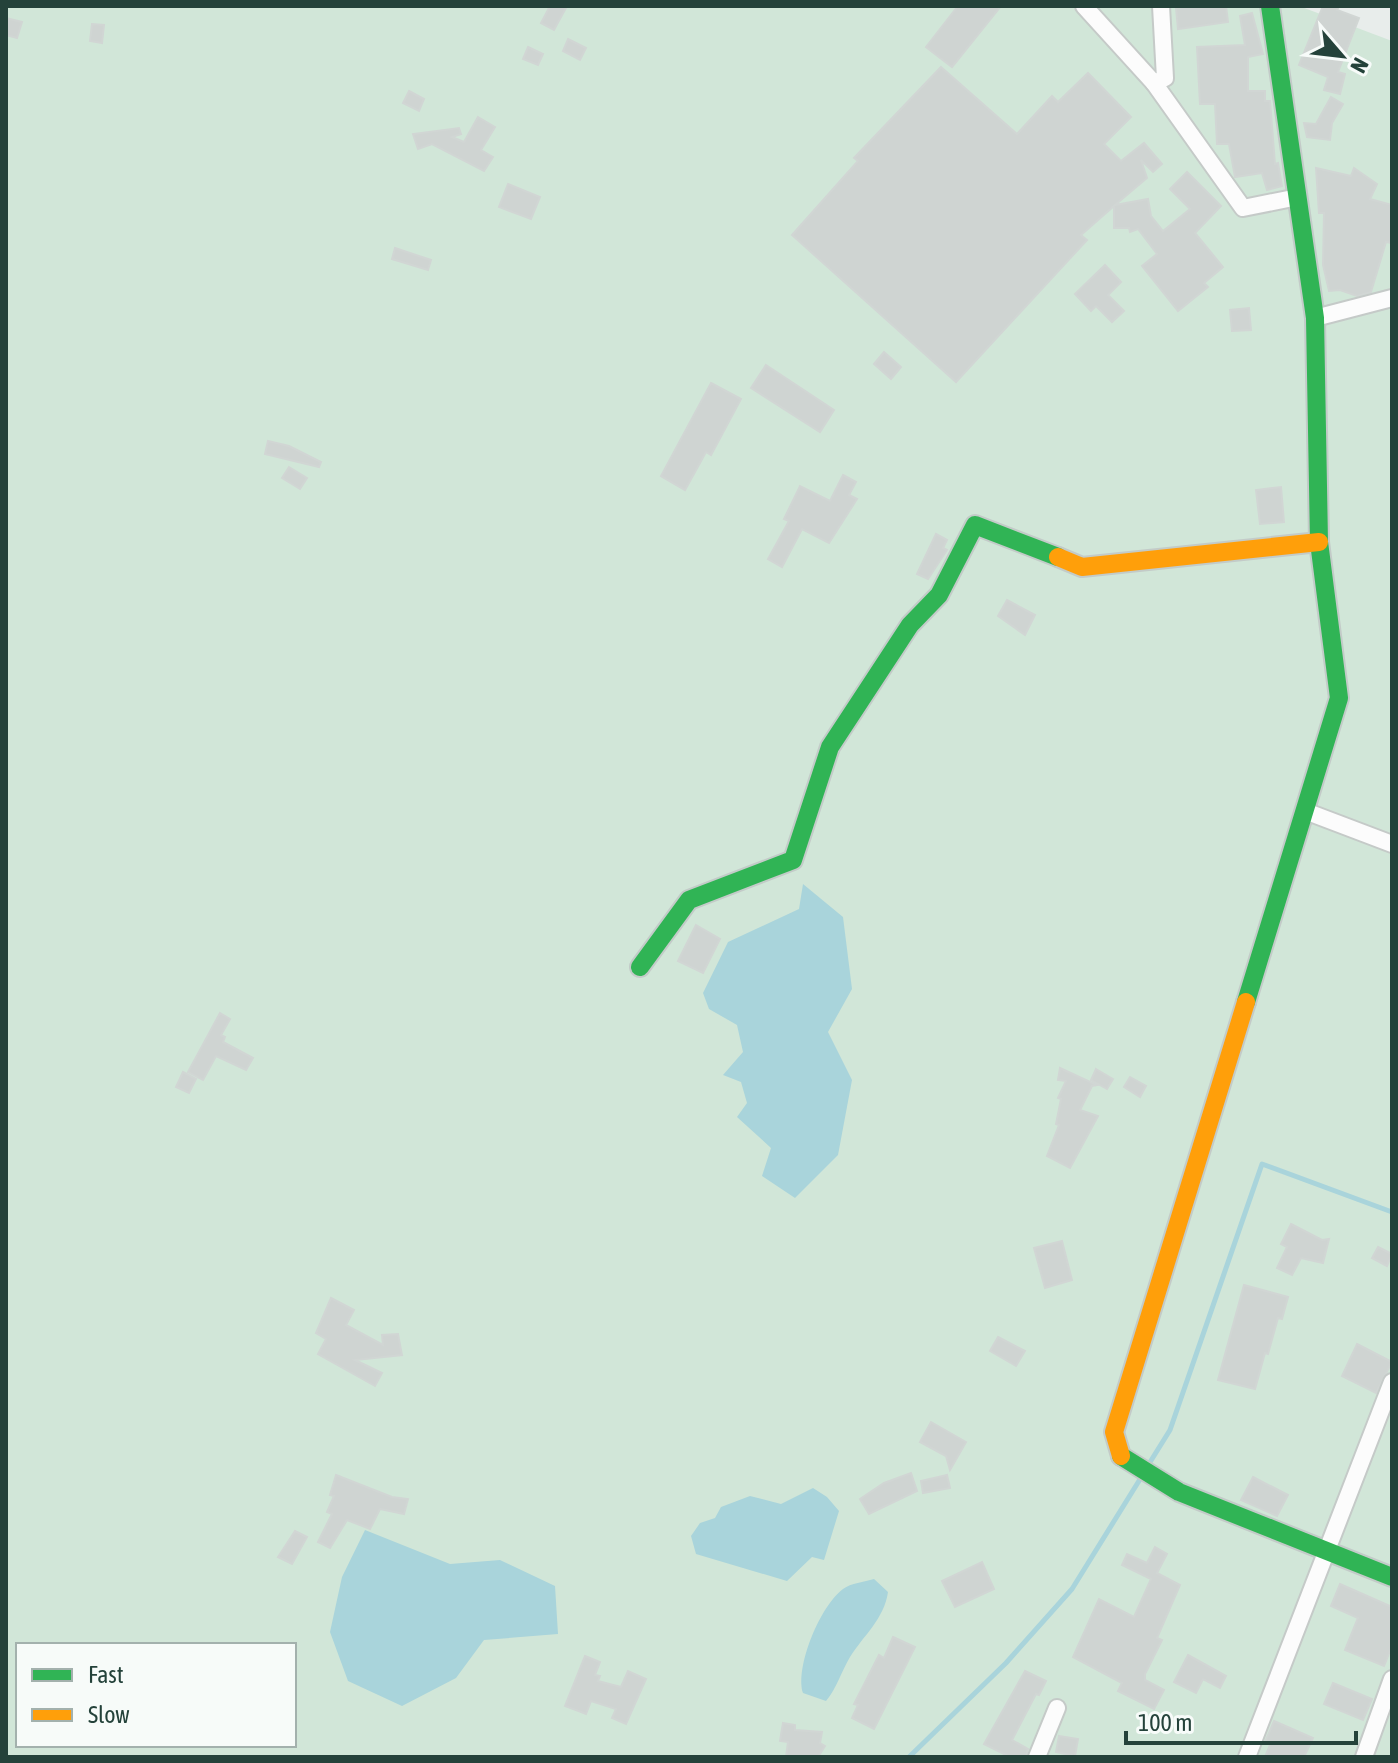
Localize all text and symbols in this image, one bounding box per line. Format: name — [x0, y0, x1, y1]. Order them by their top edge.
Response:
north arrow — [1302, 16, 1382, 96]
text: N — [1345, 54, 1374, 77]
legend — [16, 1643, 296, 1747]
text: Fast — [88, 1661, 124, 1688]
scale bar — [1126, 1695, 1356, 1745]
text: Slow — [88, 1701, 130, 1728]
text: 100 m — [1138, 1709, 1192, 1736]

